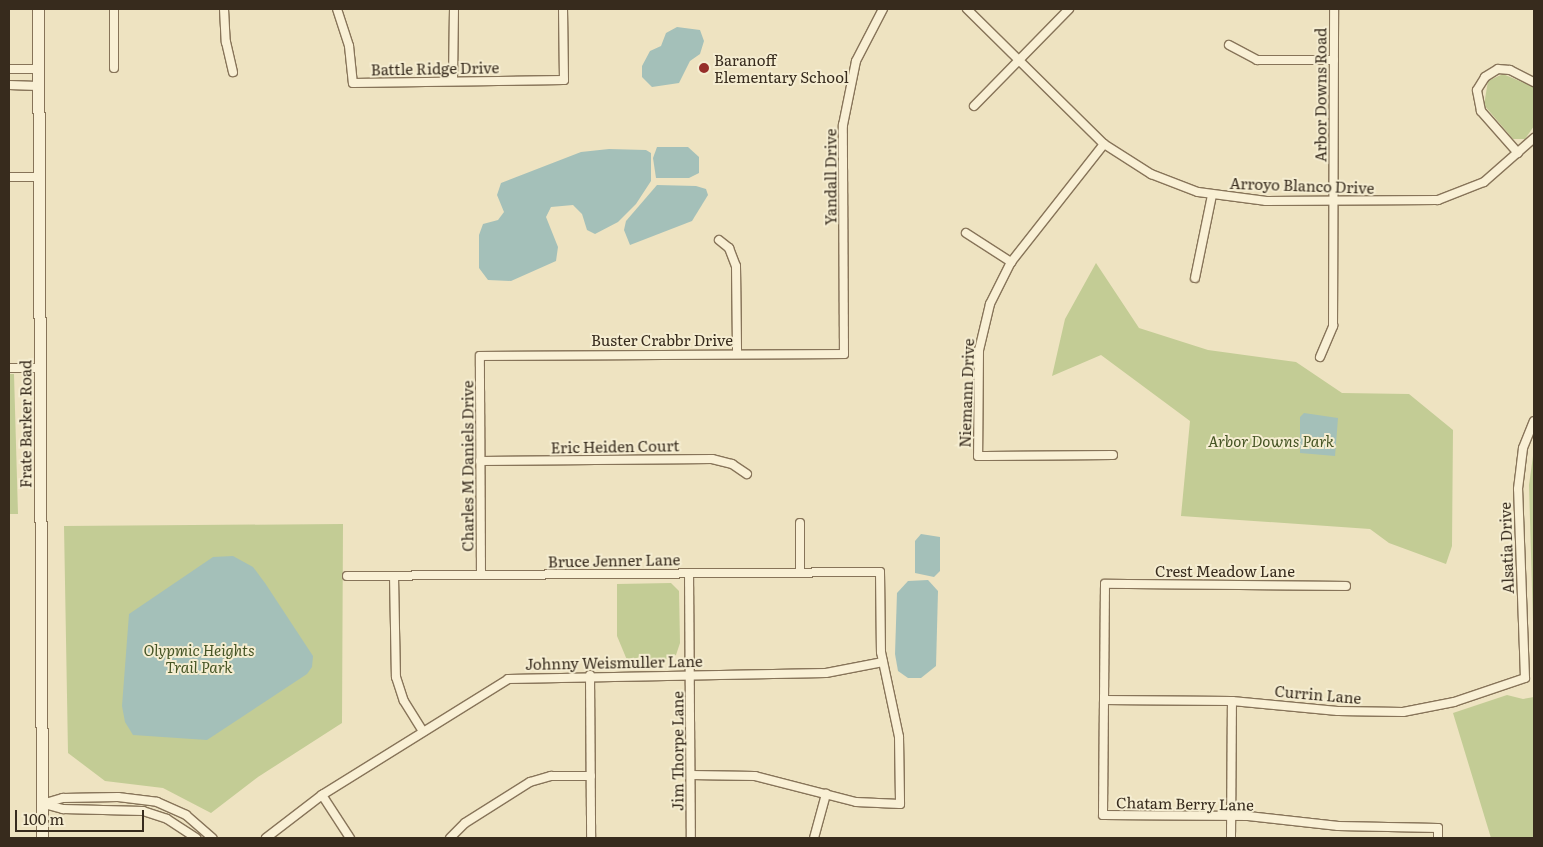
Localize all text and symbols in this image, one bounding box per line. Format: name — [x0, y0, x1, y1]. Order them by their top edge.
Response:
street label: Arbor Downs Road — [1311, 28, 1329, 162]
place label: Baranoff Elementary School — [714, 50, 849, 85]
street label: Battle Ridge Drive — [371, 58, 499, 78]
marker: Baranoff Elementary School — [698, 62, 710, 74]
street label: Yandall Drive — [821, 129, 839, 225]
street label: Arroyo Blanco Drive — [1229, 173, 1375, 197]
street label: Buster Crabbr Drive — [591, 331, 733, 349]
street label: Niemann Drive — [955, 338, 977, 448]
street label: Frate Barker Road — [16, 360, 34, 488]
street label: Charles M Daniels Drive — [458, 380, 476, 552]
park label: Arbor Downs Park — [1208, 432, 1334, 450]
street label: Eric Heiden Court — [550, 436, 680, 456]
street label: Alsatia Drive — [1495, 502, 1517, 594]
street label: Bruce Jenner Lane — [548, 550, 680, 570]
street label: Crest Meadow Lane — [1155, 562, 1295, 580]
park label: Olypmic Heights Trail Park — [143, 640, 255, 675]
street label: Johnny Weismuller Lane — [525, 651, 703, 673]
street label: Currin Lane — [1274, 681, 1362, 707]
street label: Jim Thorpe Lane — [668, 691, 686, 811]
street label: Chatam Berry Lane — [1116, 793, 1254, 813]
scale bar — [18, 800, 146, 832]
text: 100 m — [23, 807, 64, 830]

